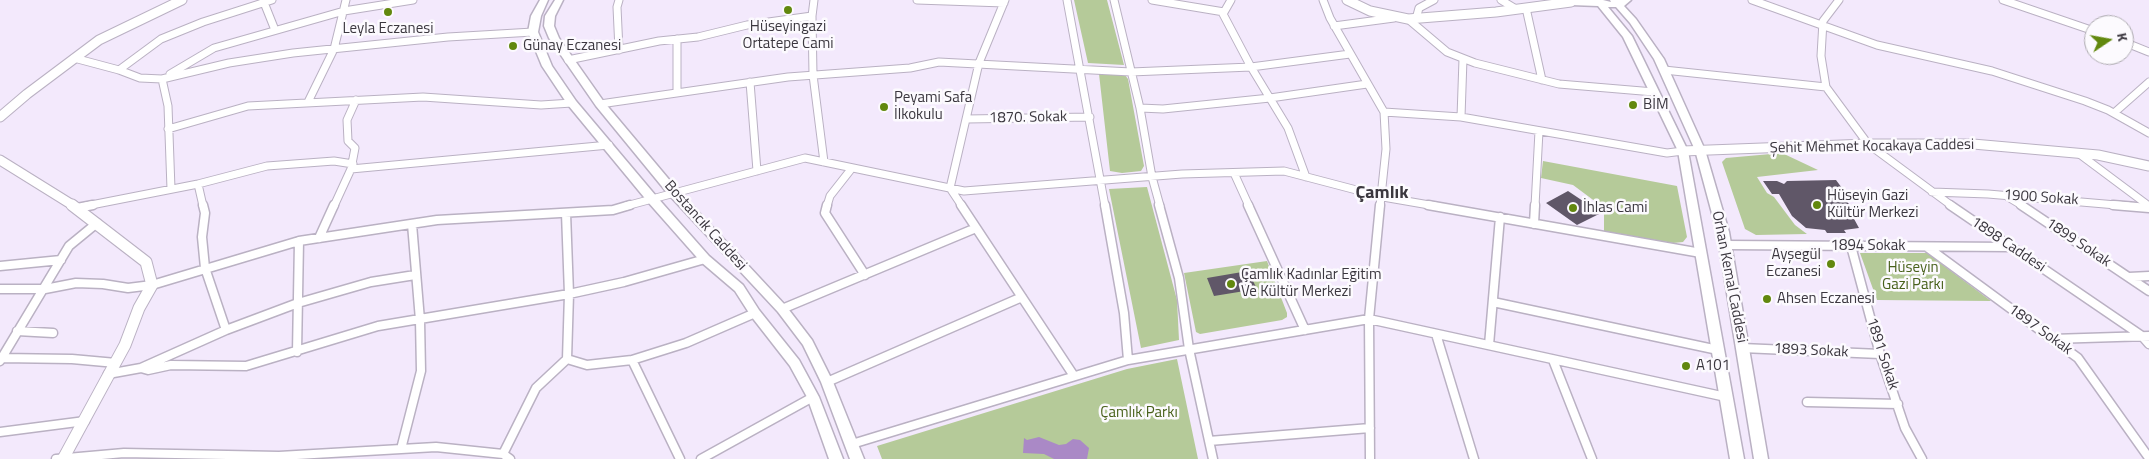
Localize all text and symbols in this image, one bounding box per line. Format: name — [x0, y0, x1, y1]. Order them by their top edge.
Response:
marker: Hüseyingazi Ortatepe Cami — [782, 4, 794, 16]
marker: Leyla Eczanesi — [382, 6, 394, 18]
north arrow — [2084, 15, 2134, 65]
place label: Hüseyingazi Ortatepe Cami — [743, 18, 833, 53]
place label: Leyla Eczanesi — [342, 20, 434, 38]
text: K — [2112, 31, 2134, 43]
place label: Günay Eczanesi — [523, 37, 621, 55]
marker: Günay Eczanesi — [507, 40, 519, 52]
place label: Peyami Safa İlkokulu — [894, 89, 972, 124]
place label: BİM — [1643, 96, 1669, 114]
marker: BİM — [1627, 99, 1639, 111]
marker: Peyami Safa İlkokulu — [878, 101, 890, 113]
street label: 1870. Sokak — [989, 108, 1067, 128]
street label: Şehit Mehmet Kocakaya Caddesi — [1770, 136, 1974, 158]
street label: Bostancık Caddesi — [660, 177, 750, 275]
district label: Çamlık — [1356, 183, 1408, 205]
street label: 1900 Sokak — [2003, 186, 2079, 210]
place label: Hüseyin Gazi Kültür Merkezi — [1827, 187, 1918, 222]
place label: İhlas Cami — [1583, 199, 1647, 217]
marker: Hüseyin Gazi Kültür Merkezi — [1811, 199, 1823, 211]
marker: İhlas Cami — [1567, 202, 1579, 214]
street label: Orhan Kemal Caddesi — [1707, 209, 1751, 345]
street label: 1898 Caddesi — [1967, 213, 2049, 277]
street label: 1899 Sokak — [2042, 215, 2114, 271]
street label: 1894 Sokak — [1831, 237, 1905, 255]
place label: Ayşegül Eczanesi — [1766, 246, 1821, 281]
marker: Ayşegül Eczanesi — [1825, 258, 1837, 270]
park label: Hüseyin Gazi Parkı — [1882, 259, 1944, 294]
place label: Çamlık Kadınlar Eğitim Ve Kültür Merkezi — [1241, 266, 1381, 301]
marker: Çamlık Kadınlar Eğitim Ve Kültür Merkezi — [1225, 278, 1237, 290]
place label: Ahsen Eczanesi — [1777, 290, 1875, 308]
marker: Ahsen Eczanesi — [1761, 293, 1773, 305]
street label: 1897 Sokak — [2004, 301, 2076, 359]
street label: 1891 Sokak — [1862, 316, 1902, 392]
street label: 1893 Sokak — [1773, 340, 1849, 362]
place label: A101 — [1696, 357, 1730, 375]
marker: A101 — [1680, 360, 1692, 372]
park label: Çamlık Parkı — [1100, 404, 1178, 422]

